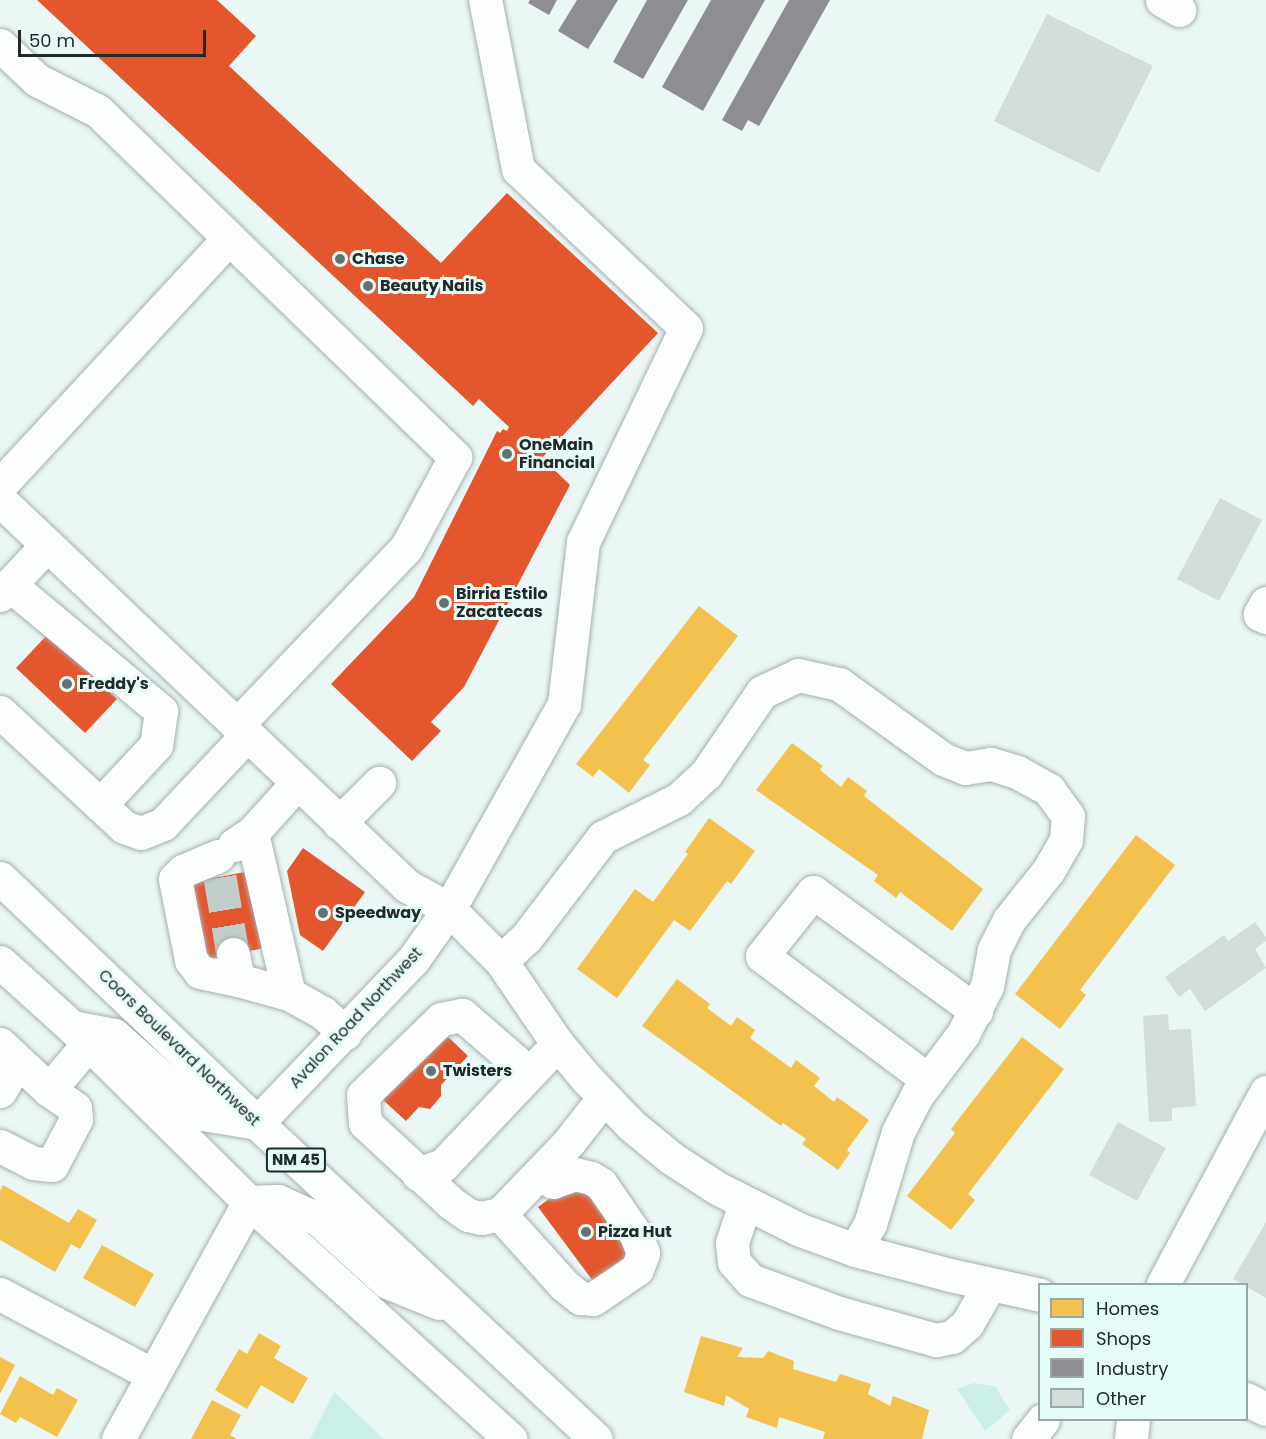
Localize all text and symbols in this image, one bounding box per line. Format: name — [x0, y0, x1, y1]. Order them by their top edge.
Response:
scale bar — [21, 18, 208, 56]
text: 50 m — [29, 28, 75, 53]
place label: Chase — [352, 249, 405, 269]
marker: Chase — [333, 252, 347, 266]
place label: Beauty Nails — [380, 276, 483, 296]
marker: Beauty Nails — [361, 279, 375, 293]
place label: OneMain Financial — [519, 435, 595, 473]
marker: OneMain Financial — [500, 447, 514, 461]
place label: Birria Estilo Zacatecas — [456, 584, 548, 622]
marker: Birria Estilo Zacatecas — [437, 596, 451, 610]
place label: Freddy's — [79, 674, 149, 694]
marker: Freddy's — [60, 677, 74, 691]
place label: Speedway — [335, 903, 421, 923]
marker: Speedway — [316, 906, 330, 920]
street label: Avalon Road Northwest — [286, 943, 426, 1093]
street label: Coors Boulevard Northwest — [94, 966, 264, 1130]
place label: Twisters — [443, 1061, 512, 1081]
marker: Twisters — [424, 1064, 438, 1078]
road number: NM 45 — [264, 1148, 328, 1172]
place label: Pizza Hut — [598, 1222, 672, 1242]
marker: Pizza Hut — [579, 1225, 593, 1239]
legend — [1038, 1283, 1248, 1421]
text: Homes — [1096, 1296, 1159, 1321]
text: Shops — [1096, 1326, 1151, 1351]
text: Industry — [1096, 1356, 1168, 1381]
text: Other — [1096, 1386, 1146, 1411]

